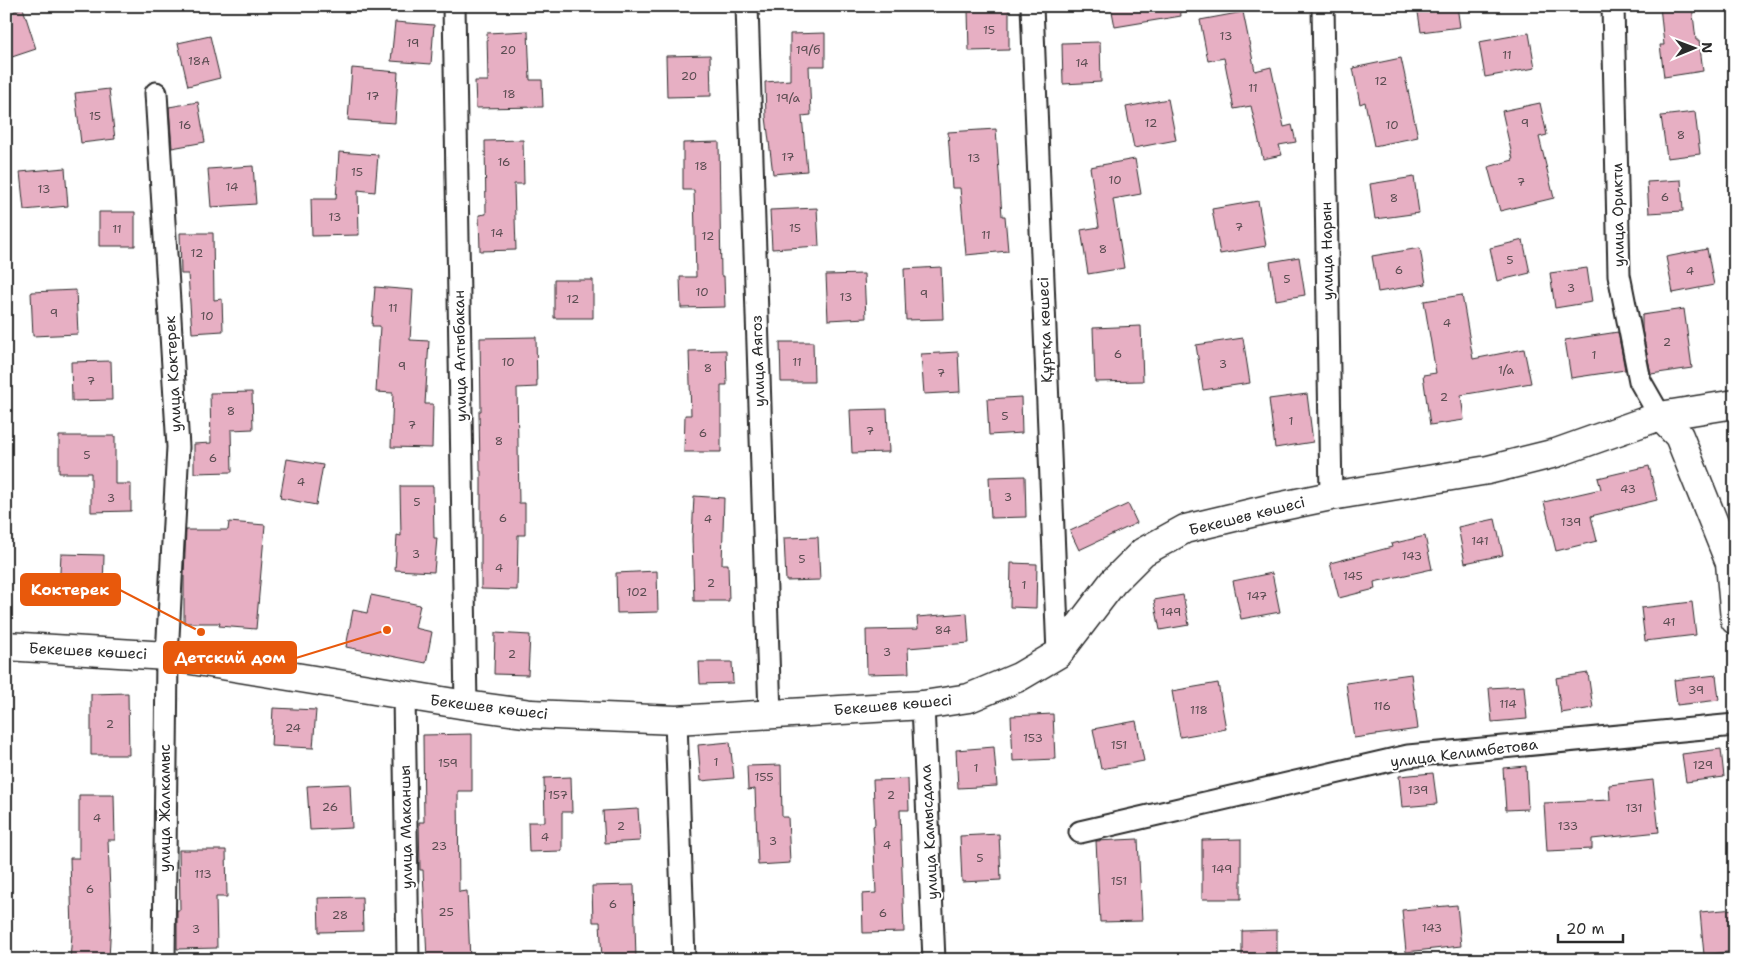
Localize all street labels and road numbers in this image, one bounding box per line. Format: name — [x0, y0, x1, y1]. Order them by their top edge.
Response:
street label: улица Орикти — [1607, 162, 1629, 267]
street label: улица Нарын — [1316, 202, 1338, 300]
street label: Құртқа көшесі — [1033, 277, 1057, 383]
street label: улица Алтыбакан — [449, 290, 471, 422]
street label: улица Коктерек — [160, 315, 186, 433]
street label: улица Аягоз — [746, 315, 770, 407]
street label: Бекешев көшесі — [1187, 492, 1307, 540]
street label: Бекешев көшесі — [28, 638, 148, 664]
street label: Бекешев көшесі — [429, 690, 549, 724]
street label: Бекешев көшесі — [833, 690, 953, 720]
street label: улица Келимбетова — [1389, 734, 1539, 772]
street label: улица Жалкамыс — [155, 744, 175, 872]
street label: улица Камысдала — [915, 763, 943, 900]
street label: улица Маканшы — [395, 765, 417, 889]

